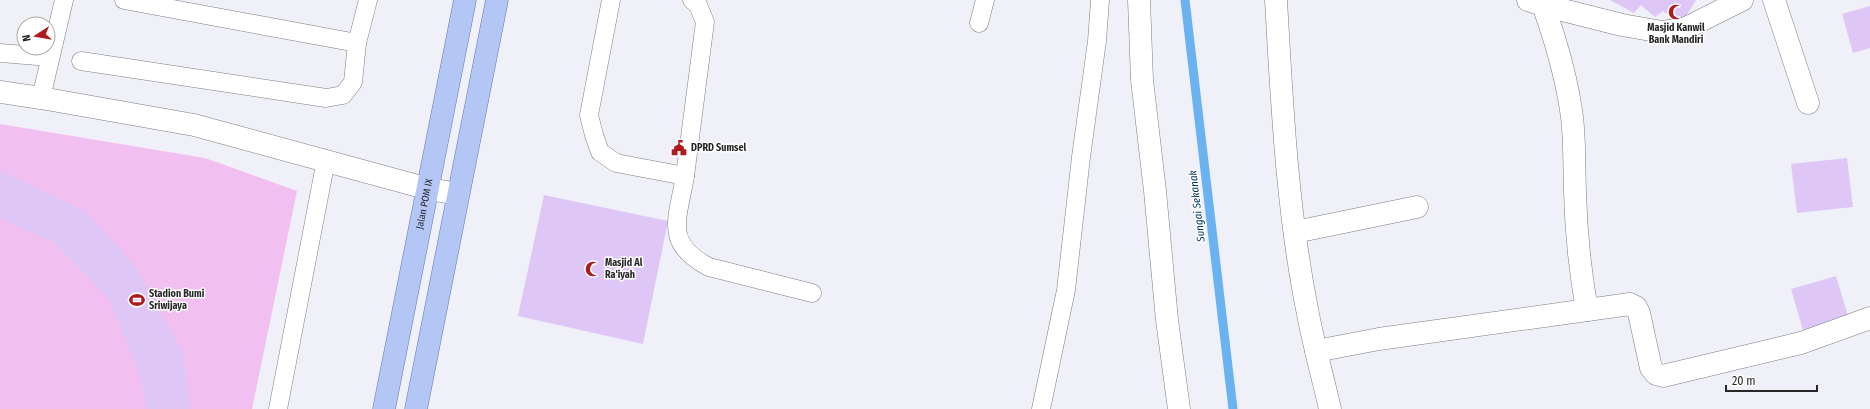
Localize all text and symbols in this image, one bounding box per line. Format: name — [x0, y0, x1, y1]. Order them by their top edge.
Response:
mosque icon: Masjid Kanwil Bank Mandiri — [1667, 3, 1685, 21]
north arrow — [16, 16, 56, 56]
place label: Masjid Kanwil Bank Mandiri — [1647, 22, 1705, 46]
text: N — [20, 33, 34, 43]
public building icon: DPRD Sumsel — [670, 139, 688, 157]
place label: DPRD Sumsel — [691, 142, 747, 154]
water label: Sungai Sekanak — [1186, 169, 1208, 244]
street label: Jalan POM IX — [414, 178, 435, 230]
place label: Masjid Al Ra'iyah — [605, 257, 643, 281]
mosque icon: Masjid Al Ra'iyah — [584, 260, 602, 278]
place label: Stadion Bumi Sriwijaya — [149, 288, 205, 312]
sports icon: Stadion Bumi Sriwijaya — [128, 291, 146, 309]
scale bar — [1726, 367, 1817, 393]
text: 20 m — [1732, 374, 1756, 388]

